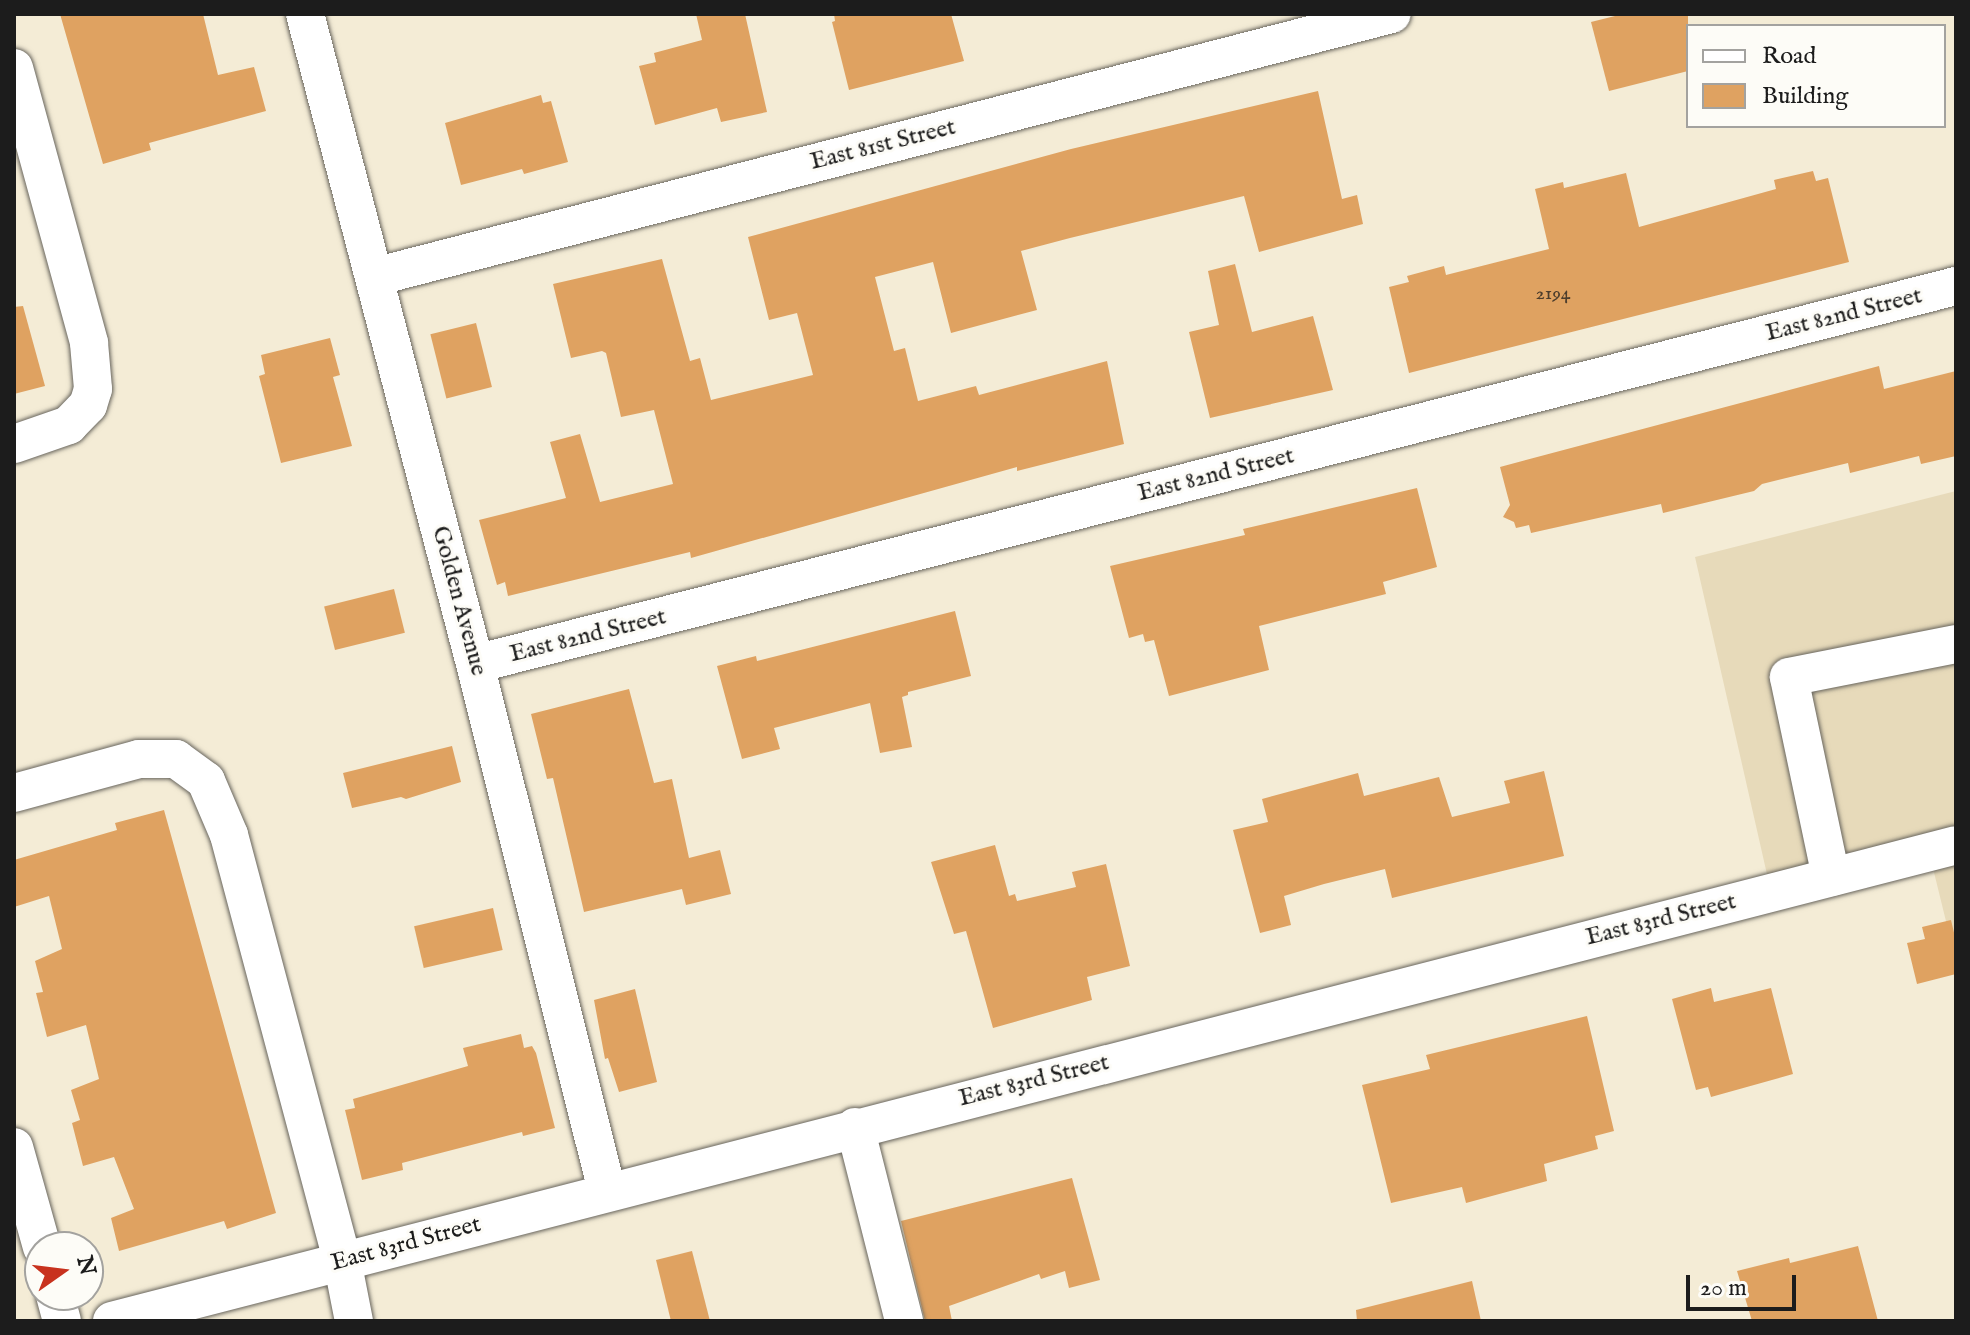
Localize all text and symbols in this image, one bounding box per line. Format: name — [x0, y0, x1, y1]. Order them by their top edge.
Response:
legend — [1686, 24, 1946, 128]
text: Road — [1762, 41, 1816, 72]
text: Building — [1762, 81, 1848, 112]
street label: East 81st Street — [807, 113, 959, 177]
house number: 2194 — [1535, 281, 1571, 305]
street label: East 82nd Street — [1763, 282, 1925, 348]
street label: East 82nd Street — [1135, 442, 1297, 508]
street label: Golden Avenue — [425, 523, 493, 679]
street label: East 82nd Street — [507, 603, 669, 669]
street label: East 83rd Street — [1583, 887, 1739, 953]
street label: East 83rd Street — [956, 1048, 1112, 1114]
street label: East 83rd Street — [328, 1210, 484, 1278]
north arrow — [24, 1231, 104, 1311]
text: N — [69, 1253, 101, 1278]
scale bar — [1690, 1259, 1800, 1309]
text: 20 m — [1700, 1273, 1747, 1304]

